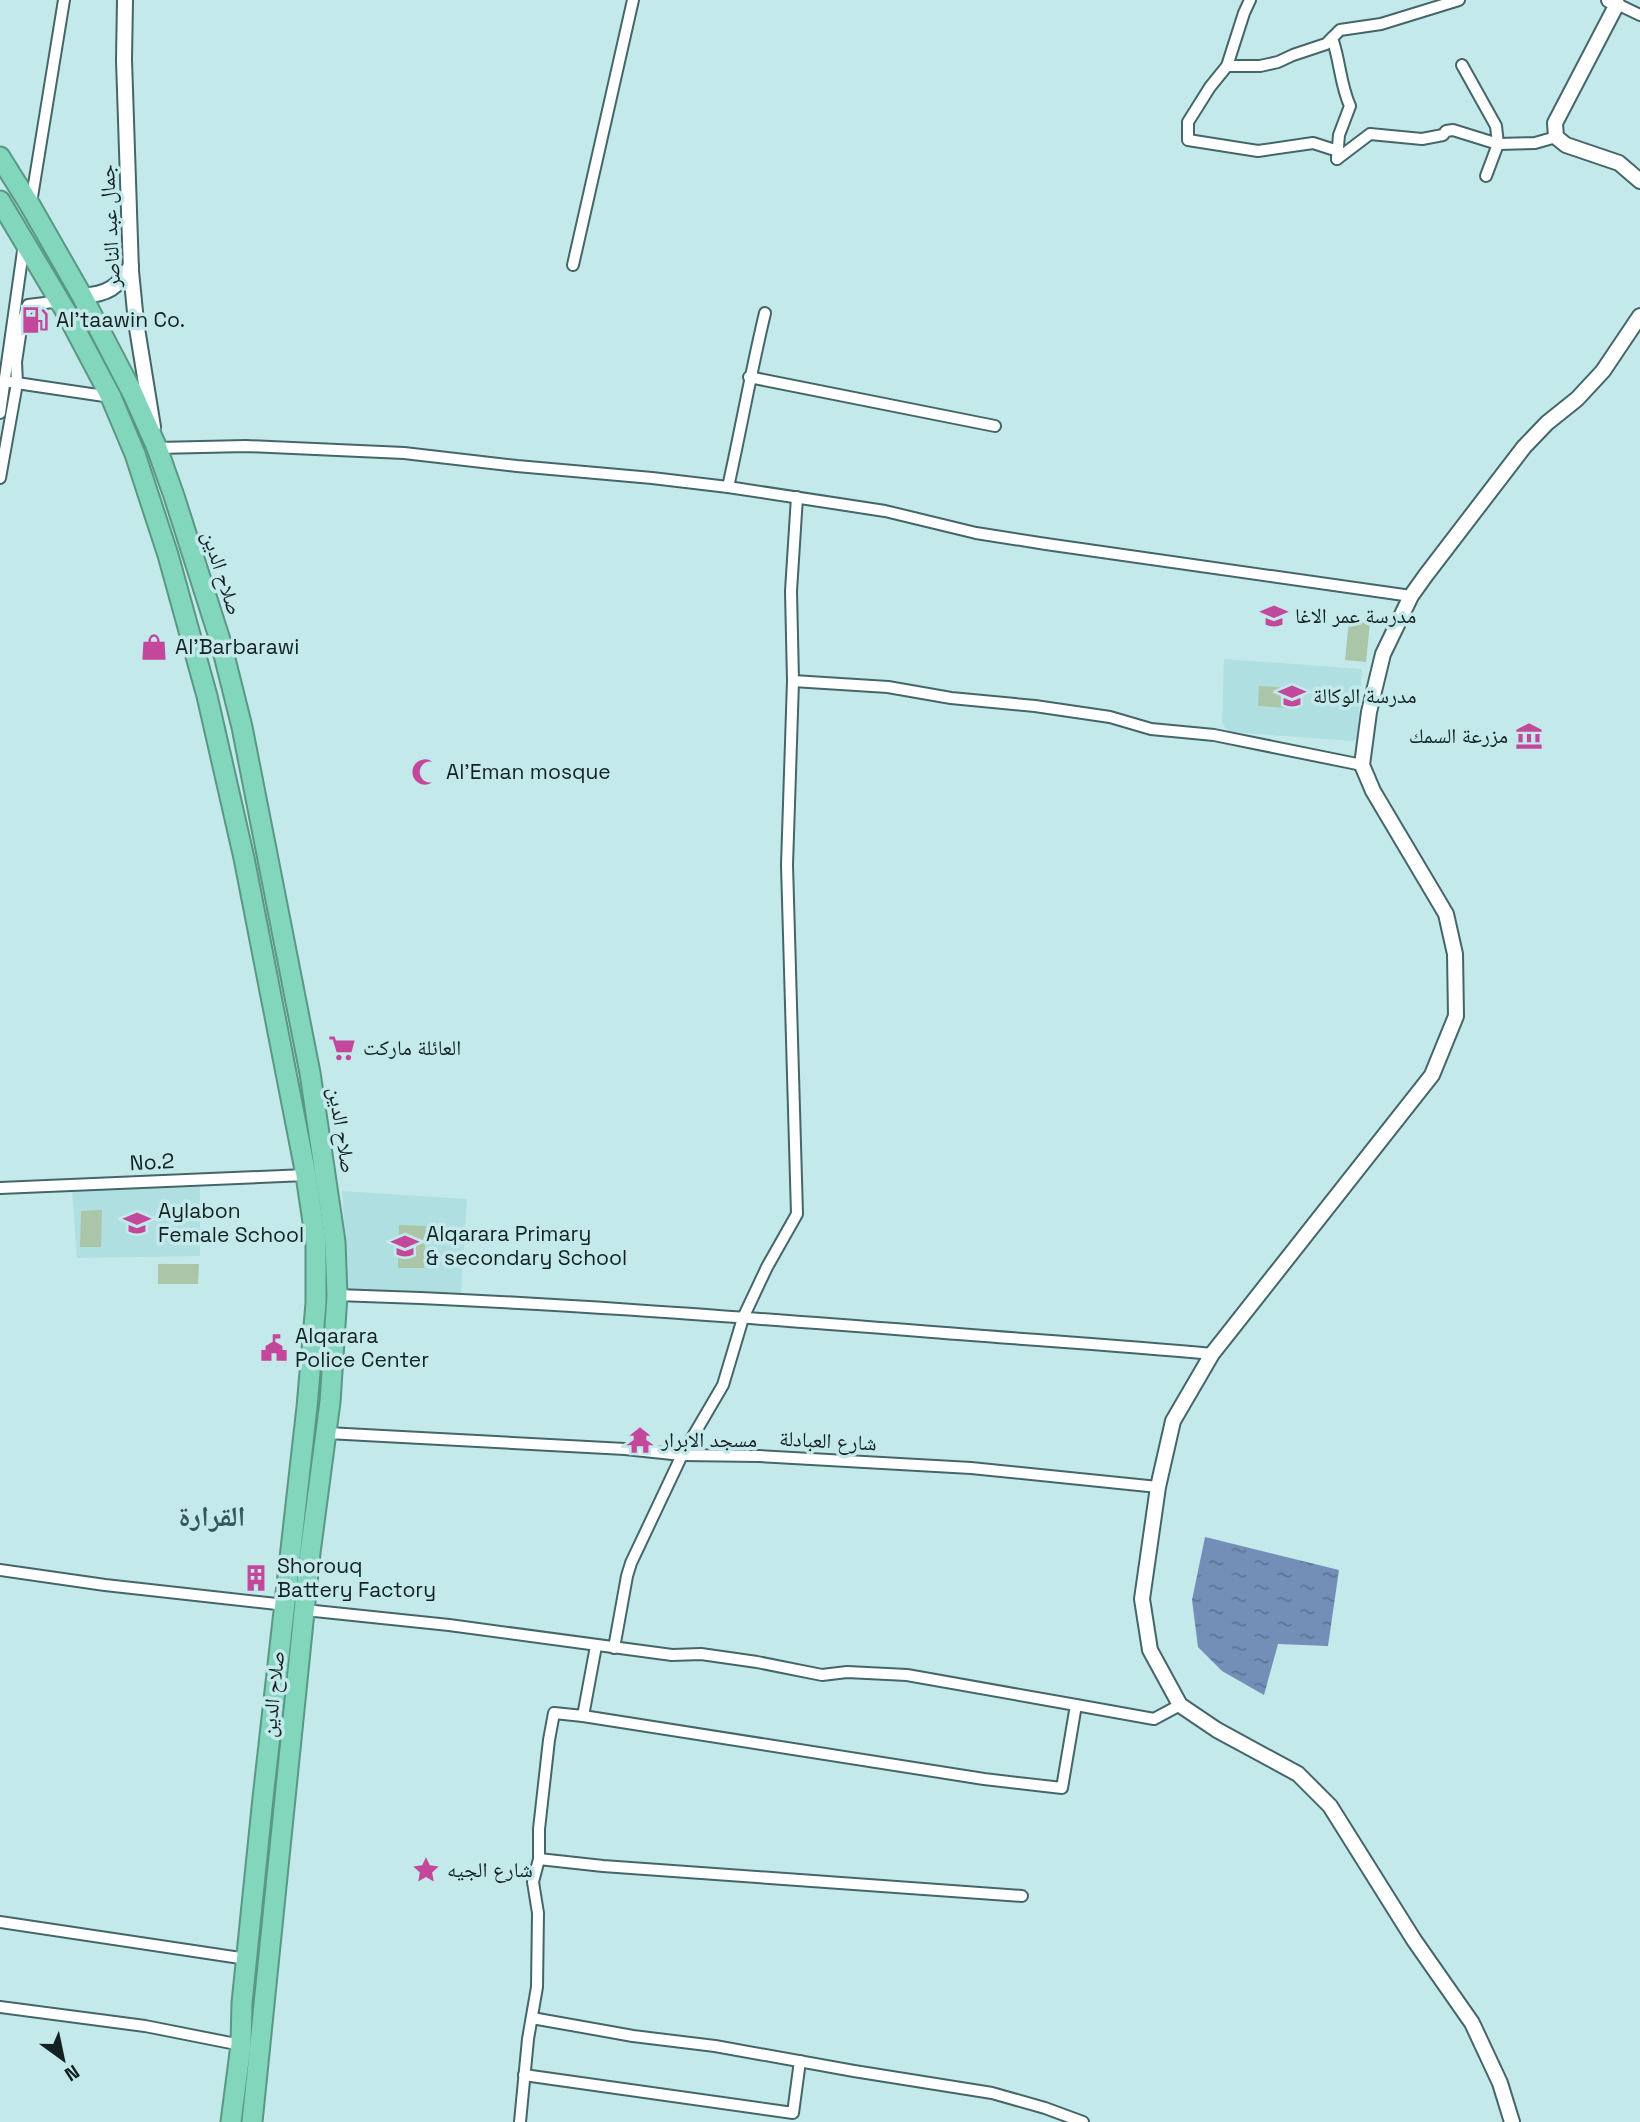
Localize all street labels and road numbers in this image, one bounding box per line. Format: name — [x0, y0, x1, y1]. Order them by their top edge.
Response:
street label: جمال عبد الناصر — [93, 164, 126, 289]
street label: صلاح الدين — [196, 527, 249, 618]
street label: صلاح الدين — [322, 1085, 363, 1175]
street label: No.2 — [129, 1147, 175, 1176]
street label: شارع العبادلة — [779, 1424, 877, 1457]
street label: صلاح الدين — [255, 1649, 290, 1739]

